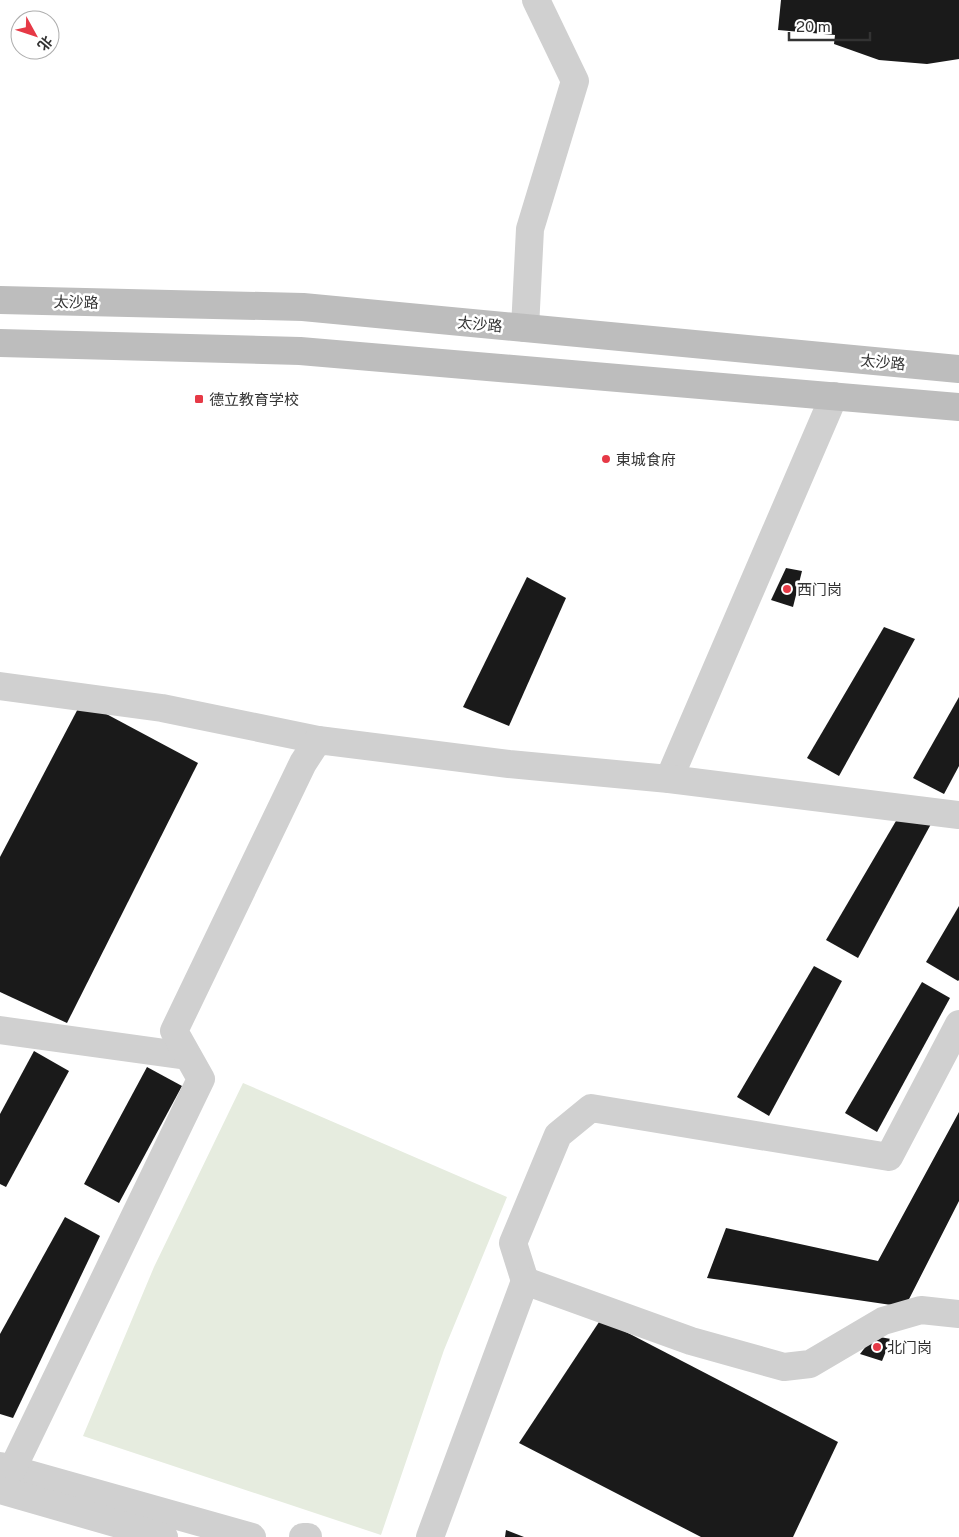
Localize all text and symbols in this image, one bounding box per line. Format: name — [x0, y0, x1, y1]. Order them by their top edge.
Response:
north arrow — [10, 10, 60, 60]
scale bar — [789, 10, 870, 42]
text: 20 m — [796, 18, 831, 35]
text: 北 — [34, 33, 56, 54]
street label: 太沙路 — [53, 293, 99, 311]
street label: 太沙路 — [457, 314, 503, 334]
street label: 太沙路 — [860, 352, 906, 372]
place label: 德立教育学校 — [209, 391, 299, 408]
marker: 德立教育学校 — [193, 393, 205, 405]
place label: 東城食府 — [616, 451, 676, 468]
marker: 東城食府 — [600, 453, 612, 465]
place label: 西门岗 — [797, 581, 842, 598]
marker: 西门岗 — [781, 583, 793, 595]
place label: 北门岗 — [887, 1339, 932, 1356]
marker: 北门岗 — [871, 1341, 883, 1353]

